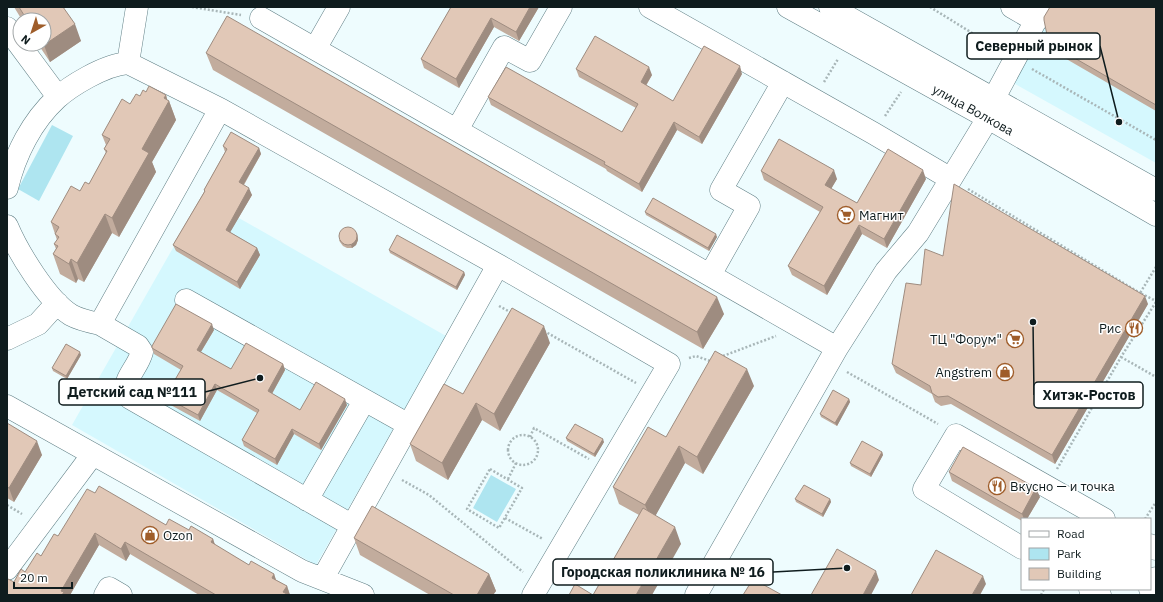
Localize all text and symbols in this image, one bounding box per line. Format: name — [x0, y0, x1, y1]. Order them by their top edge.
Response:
north arrow — [12, 12, 52, 52]
text: N — [18, 32, 33, 48]
callout: Северный рынок — [967, 33, 1100, 59]
text: Северный рынок — [975, 37, 1093, 55]
street label: улица Волкова — [929, 81, 1017, 139]
supermarket icon: Магнит — [836, 205, 856, 225]
place label: Магнит — [859, 207, 904, 224]
restaurant icon: Рис — [1124, 318, 1144, 338]
place label: Рис — [1099, 320, 1121, 337]
supermarket icon: ТЦ "Форум" — [1005, 329, 1025, 349]
place label: ТЦ "Форум" — [930, 331, 1002, 348]
shop icon: Angstrem — [995, 362, 1015, 382]
place label: Angstrem — [935, 364, 992, 381]
callout: Детский сад №111 — [59, 379, 205, 405]
callout: Хитэк-Ростов — [1034, 382, 1143, 408]
text: Детский сад №111 — [67, 383, 197, 401]
text: Хитэк-Ростов — [1043, 386, 1135, 404]
restaurant icon: Вкусно — и точка — [987, 476, 1007, 496]
place label: Вкусно — и точка — [1010, 478, 1115, 495]
legend — [1021, 518, 1151, 590]
shop icon: Ozon — [140, 525, 160, 545]
text: Road — [1057, 526, 1085, 541]
place label: Ozon — [163, 527, 193, 544]
text: Park — [1057, 546, 1082, 561]
callout: Городская поликлиника № 16 — [553, 559, 773, 585]
text: Городская поликлиника № 16 — [561, 563, 765, 581]
scale bar — [14, 564, 72, 590]
text: Building — [1057, 566, 1102, 581]
text: 20 m — [20, 570, 48, 585]

